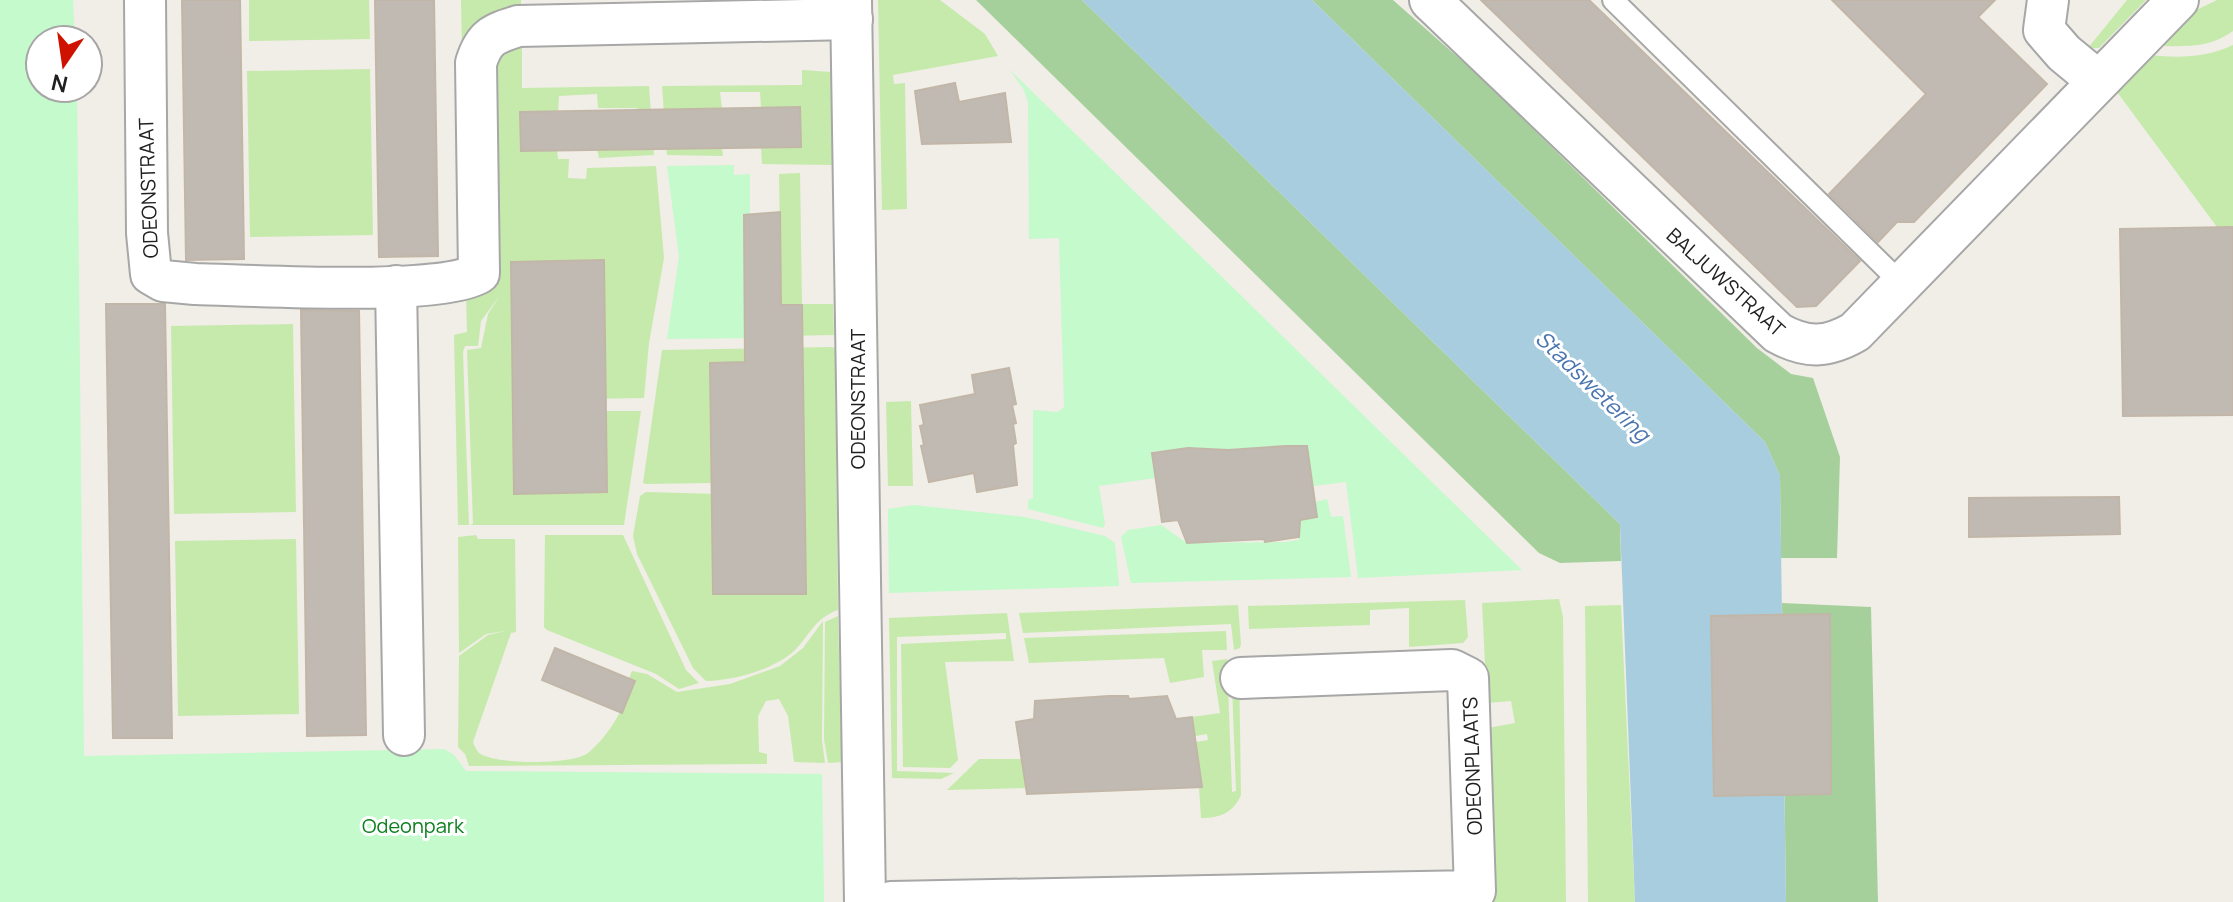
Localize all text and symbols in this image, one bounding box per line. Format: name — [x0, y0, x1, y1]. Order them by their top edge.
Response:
north arrow — [24, 24, 104, 104]
text: N — [48, 67, 71, 100]
street label: ODEONSTRAAT — [132, 117, 164, 259]
street label: BALJUWSTRAAT — [1661, 222, 1791, 342]
water label: Stadswetering — [1529, 324, 1658, 450]
street label: ODEONSTRAAT — [844, 329, 871, 469]
street label: ODEONPLAATS — [1456, 696, 1488, 836]
park label: Odeonpark — [362, 812, 465, 839]

